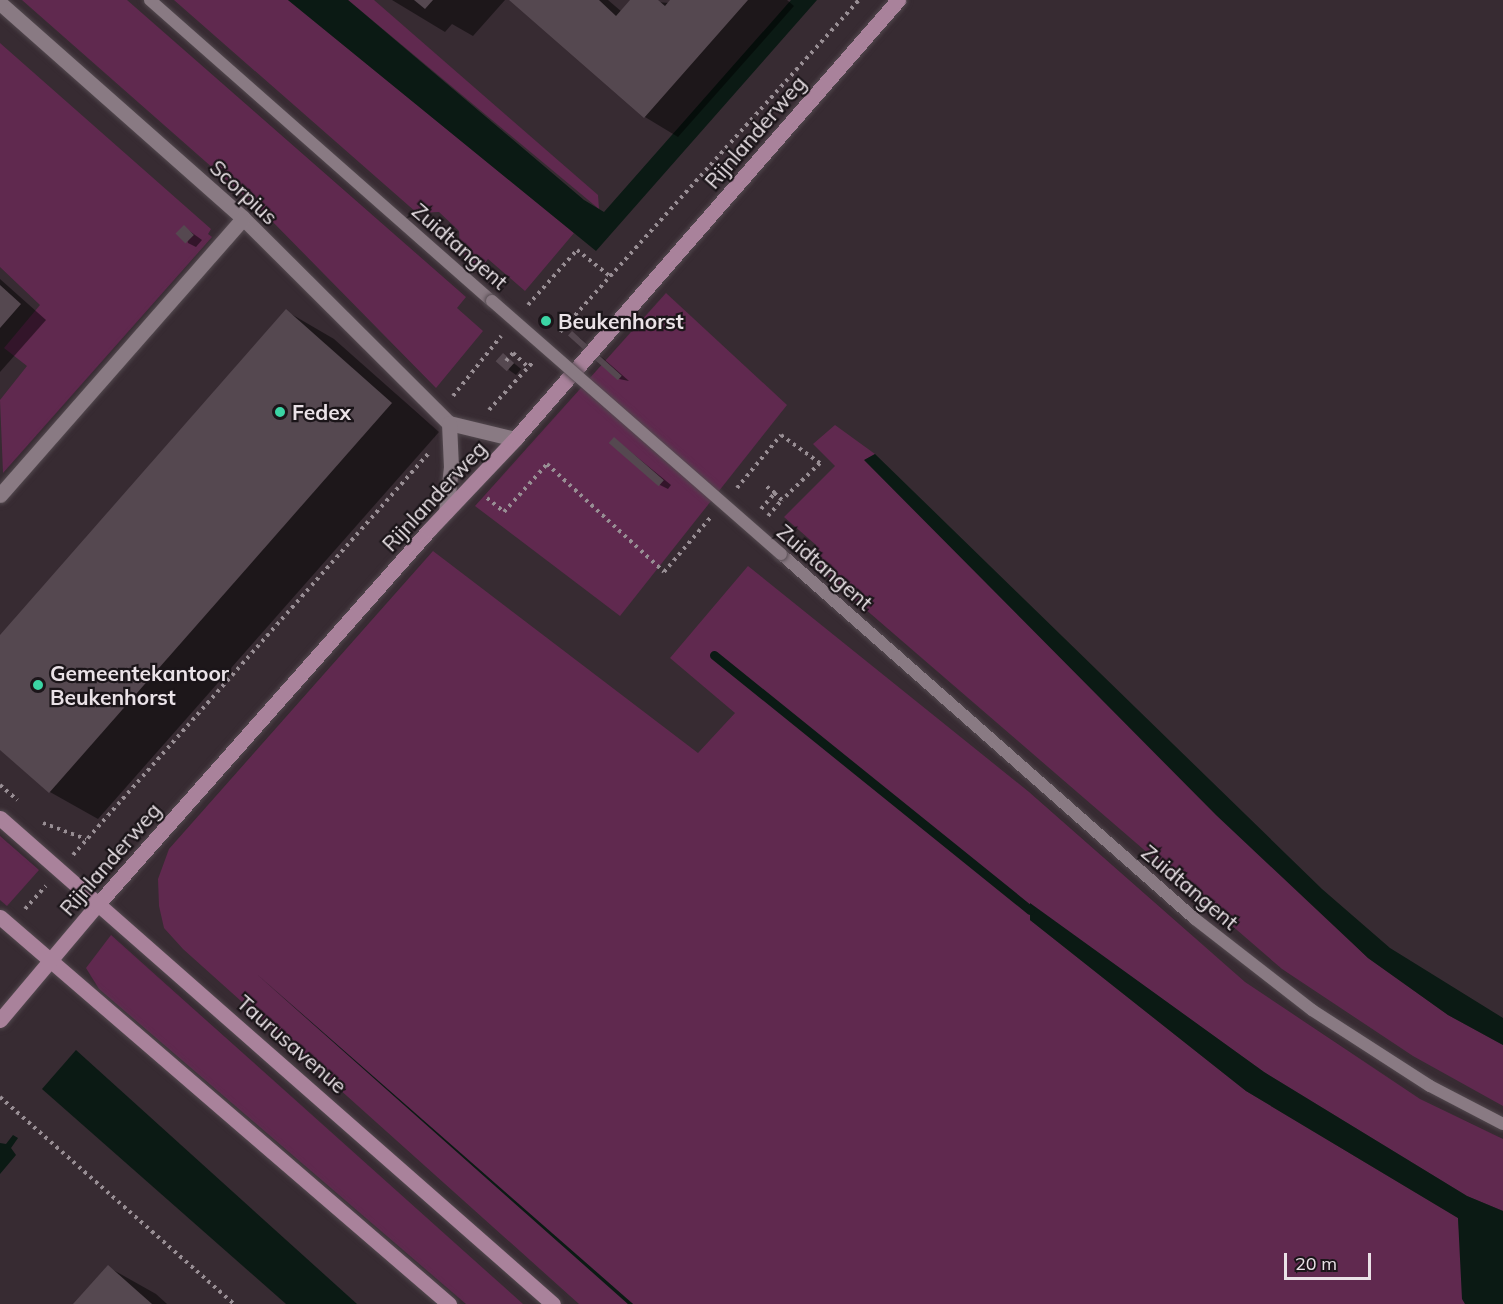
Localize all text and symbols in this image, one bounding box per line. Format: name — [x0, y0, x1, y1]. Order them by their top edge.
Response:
street label: Rijnlanderweg — [699, 70, 811, 194]
street label: Scorpius — [205, 154, 283, 230]
street label: Zuidtangent — [407, 198, 513, 294]
place label: Beukenhorst — [558, 308, 684, 334]
marker: Beukenhorst — [539, 314, 553, 328]
place label: Fedex — [292, 399, 351, 425]
marker: Fedex — [273, 405, 287, 419]
street label: Rijnlanderweg — [377, 436, 491, 556]
street label: Zuidtangent — [772, 519, 878, 615]
place label: Gemeentekantoor Beukenhorst — [50, 660, 229, 710]
marker: Gemeentekantoor Beukenhorst — [31, 678, 45, 692]
street label: Rijnlanderweg — [54, 797, 166, 921]
street label: Zuidtangent — [1137, 839, 1243, 935]
street label: Taurusavenue — [232, 990, 352, 1098]
scale bar — [1287, 1241, 1374, 1279]
text: 20 m — [1295, 1252, 1337, 1275]

